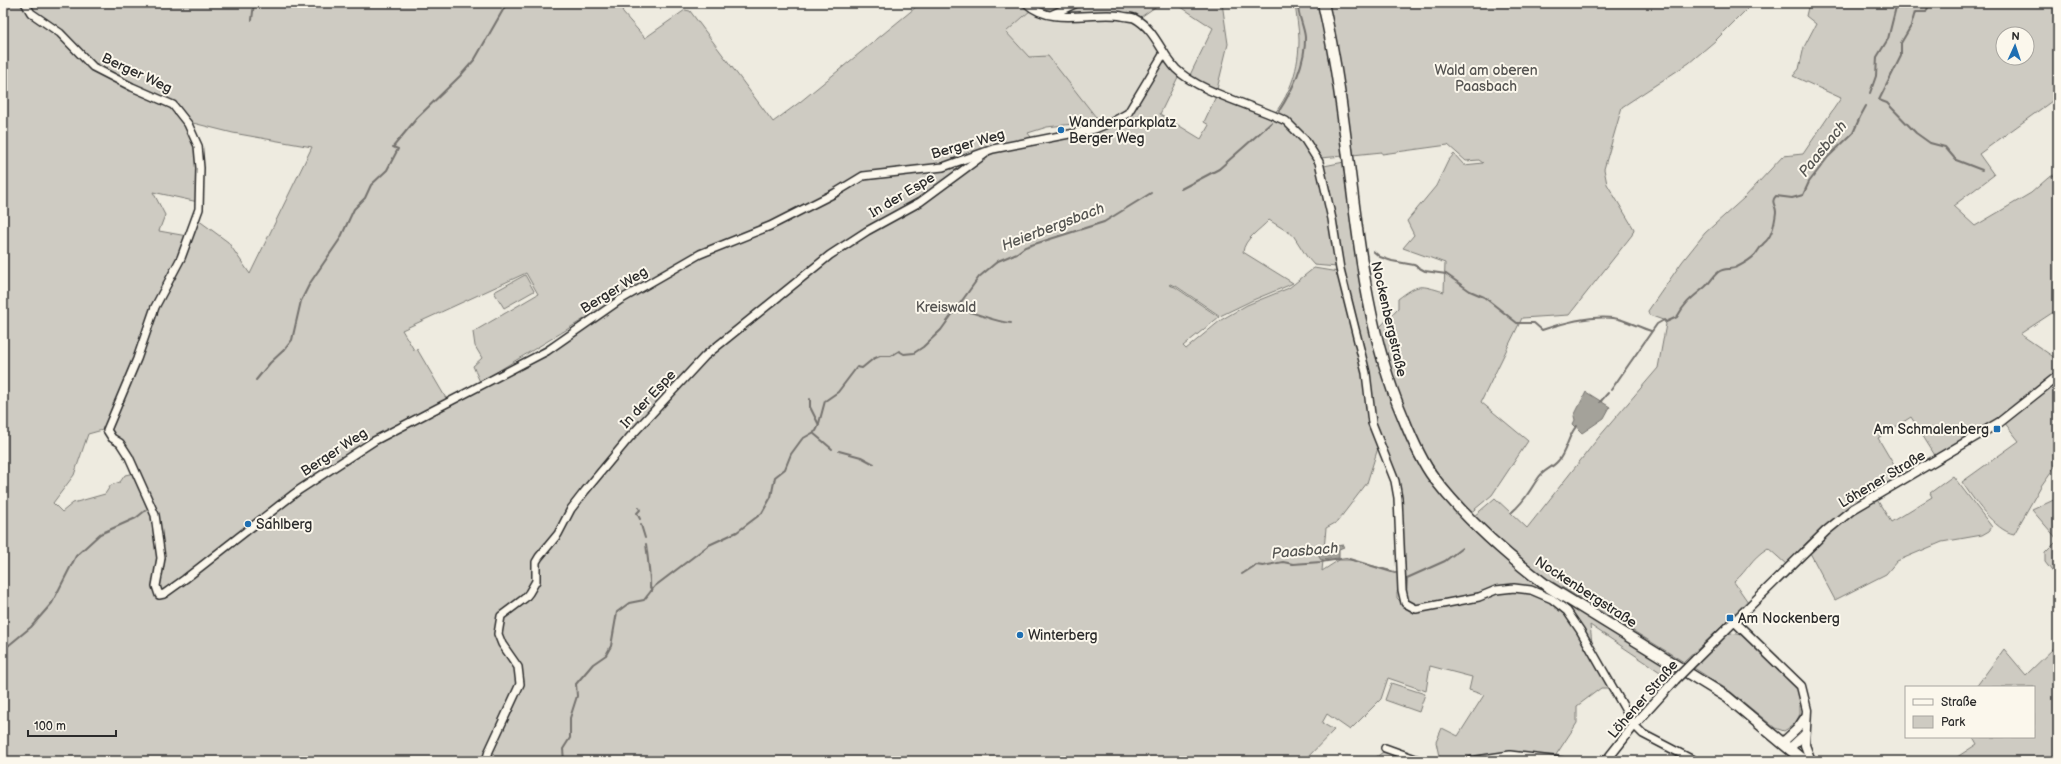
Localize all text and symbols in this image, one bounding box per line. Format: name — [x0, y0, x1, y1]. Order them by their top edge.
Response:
north arrow — [1995, 26, 2035, 66]
text: N — [2011, 30, 2020, 43]
street label: Berger Weg — [99, 49, 175, 97]
park label: Wald am oberen Paasbach — [1434, 62, 1538, 95]
place label: Wanderparkplatz Berger Weg — [1069, 114, 1176, 147]
water label: Paasbach — [1795, 117, 1851, 181]
street label: Berger Weg — [929, 125, 1007, 163]
marker: Wanderparkplatz Berger Weg — [1056, 125, 1066, 135]
street label: In der Espe — [866, 169, 938, 221]
water label: Heierbergsbach — [999, 199, 1107, 255]
street label: Nockenbergstraße — [1367, 260, 1411, 378]
street label: Berger Weg — [577, 263, 651, 317]
park label: Kreiswald — [916, 299, 976, 316]
street label: In der Espe — [617, 366, 679, 432]
place label: Am Schmalenberg — [1874, 421, 1989, 438]
street label: Berger Weg — [298, 424, 370, 480]
marker: Am Schmalenberg — [1992, 424, 2002, 434]
street label: Löhener Straße — [1836, 447, 1928, 511]
place label: Sahlberg — [256, 516, 312, 533]
marker: Sahlberg — [243, 519, 253, 529]
water label: Paasbach — [1271, 539, 1339, 563]
street label: Nockenbergstraße — [1532, 553, 1640, 631]
place label: Am Nockenberg — [1738, 610, 1840, 627]
marker: Am Nockenberg — [1725, 613, 1735, 623]
place label: Winterberg — [1028, 627, 1098, 644]
marker: Winterberg — [1015, 630, 1025, 640]
street label: Löhener Straße — [1604, 656, 1682, 742]
legend — [1905, 686, 2035, 738]
text: Straße — [1941, 695, 1977, 710]
scale bar — [28, 712, 116, 738]
text: Park — [1941, 715, 1965, 730]
text: 100 m — [34, 719, 66, 734]

